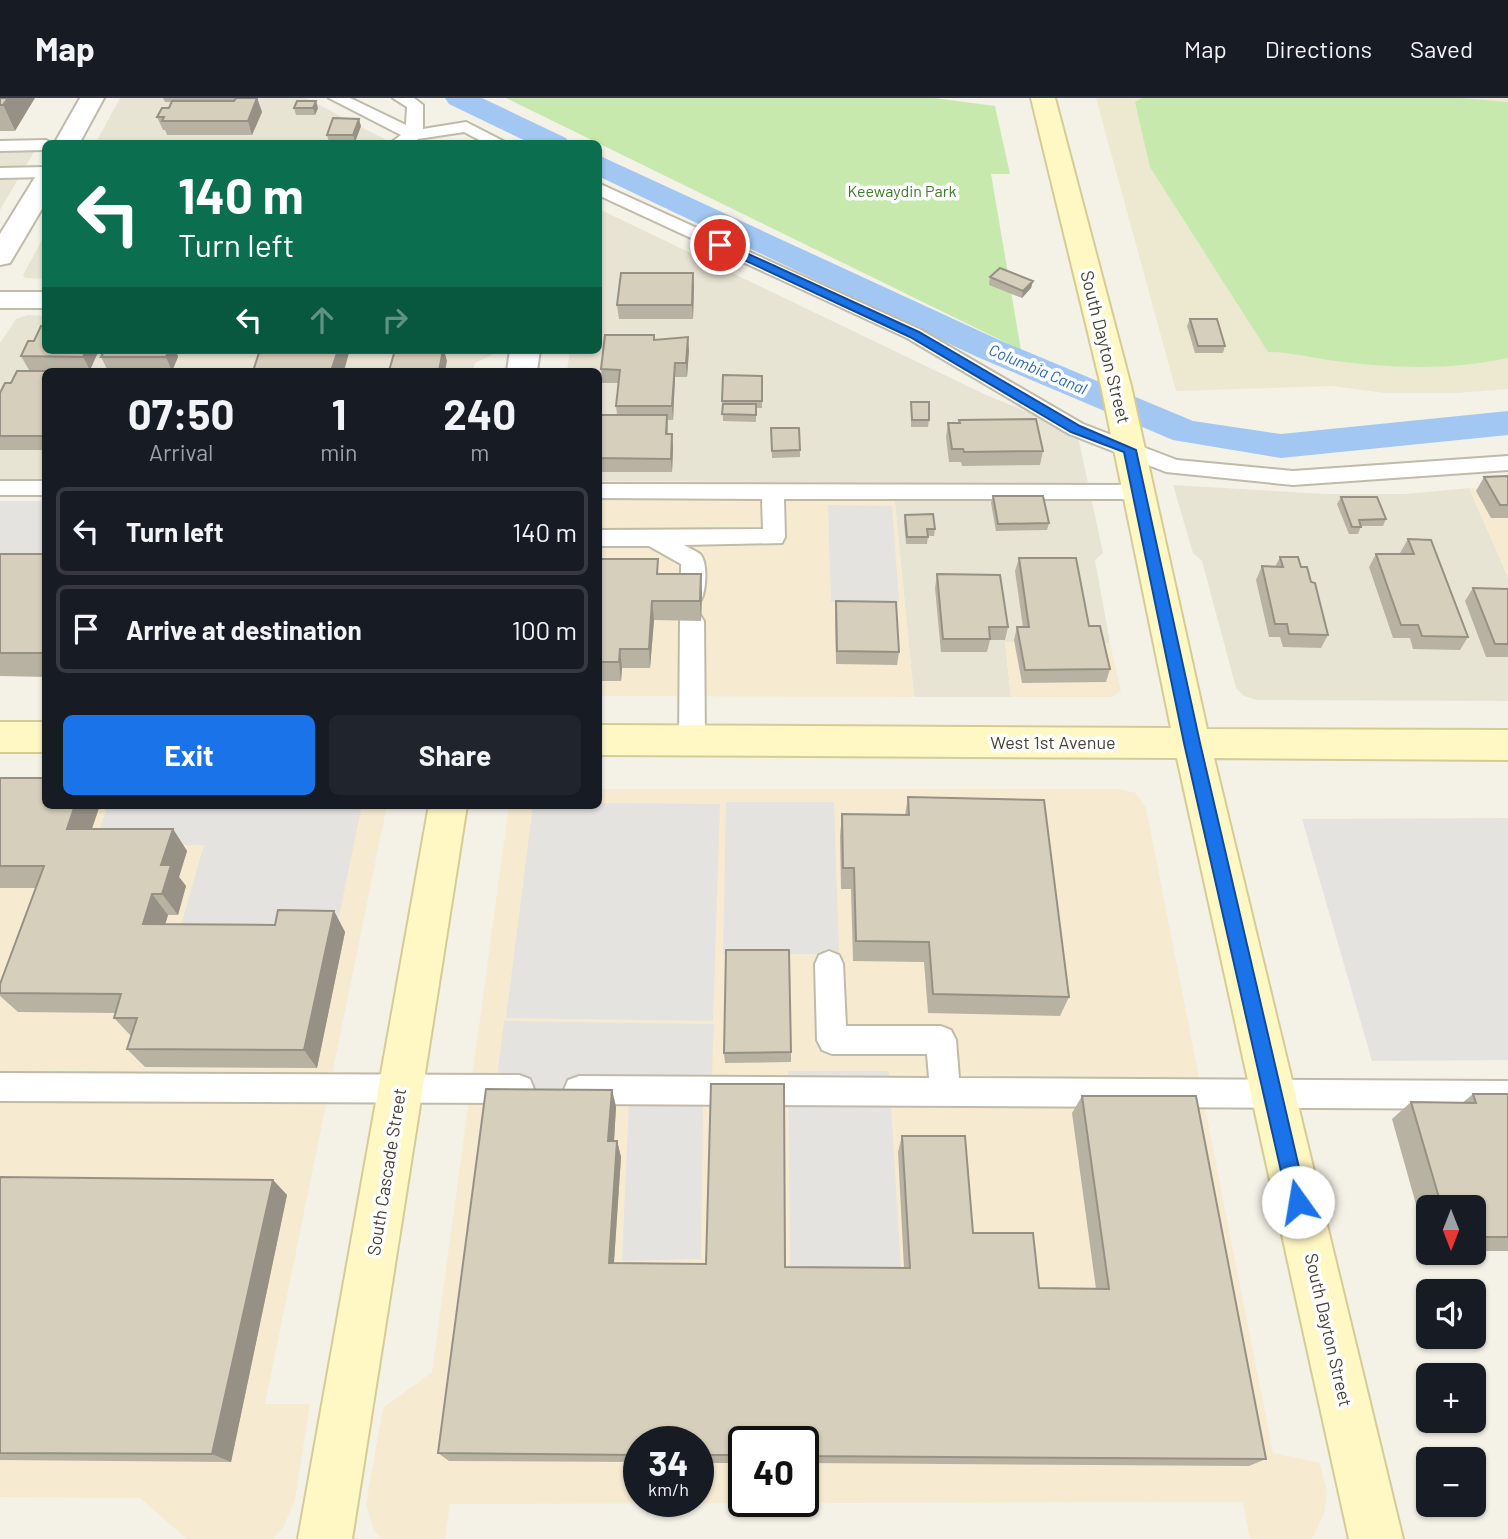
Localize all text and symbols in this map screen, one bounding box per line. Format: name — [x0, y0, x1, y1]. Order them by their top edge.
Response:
text: Map — [35, 28, 95, 68]
text: Map — [1184, 34, 1227, 63]
text: Directions — [1265, 34, 1372, 63]
text: Saved — [1410, 34, 1473, 63]
text: 140 m — [178, 165, 304, 224]
icon: left — [63, 168, 154, 259]
park label: Keewaydin Park — [847, 181, 957, 200]
pin — [690, 215, 750, 275]
text: Turn left — [178, 225, 295, 263]
icon: arrive — [701, 226, 739, 264]
street label: South Dayton Street — [1076, 268, 1136, 425]
icon: left — [230, 301, 268, 339]
icon: ahead — [303, 301, 341, 339]
icon: right — [376, 301, 414, 339]
water label: Columbia Canal — [986, 339, 1090, 398]
text: 07:50 — [128, 388, 234, 438]
text: 1 — [331, 388, 346, 438]
text: 240 — [443, 388, 516, 438]
text: Arrival — [149, 438, 213, 466]
text: min — [320, 438, 358, 466]
text: m — [470, 438, 489, 466]
icon: left — [67, 512, 105, 550]
text: Turn left — [126, 516, 224, 547]
text: 140 m — [512, 516, 577, 547]
icon: arrive — [67, 610, 105, 648]
text: Arrive at destination — [126, 614, 362, 645]
text: 100 m — [512, 614, 577, 645]
button: Exit — [63, 715, 315, 795]
button: Share — [329, 715, 581, 795]
street label: West 1st Avenue — [990, 731, 1116, 753]
street label: South Cascade Street — [362, 1087, 410, 1257]
position arrow — [1261, 1165, 1335, 1239]
north arrow — [1416, 1195, 1486, 1265]
map controls — [1416, 1195, 1486, 1517]
street label: South Dayton Street — [1301, 1251, 1357, 1409]
button: sound — [1416, 1279, 1486, 1349]
button: + — [1416, 1363, 1486, 1433]
speed limit sign: 40 — [728, 1426, 819, 1517]
text: 34 — [648, 1441, 689, 1483]
button: − — [1416, 1447, 1486, 1517]
text: km/h — [648, 1478, 689, 1500]

